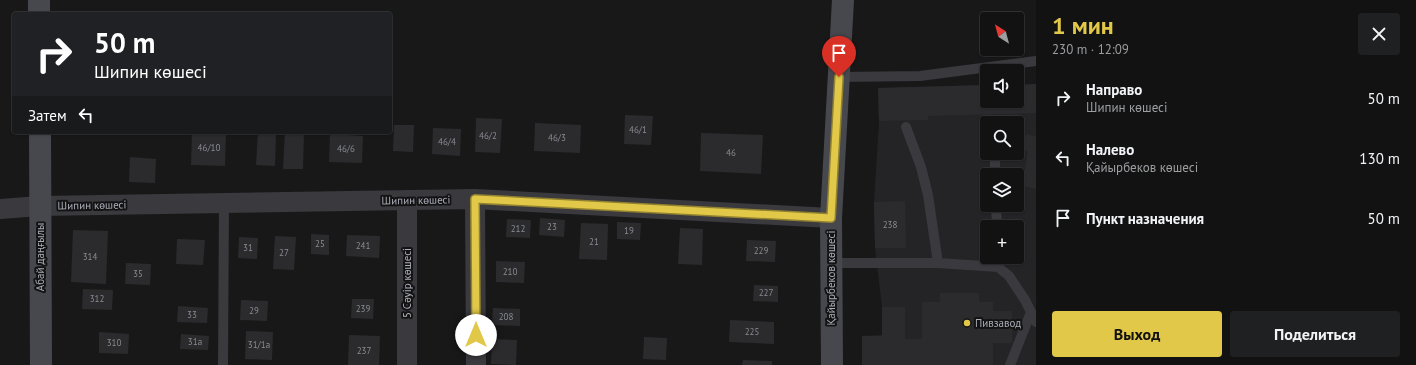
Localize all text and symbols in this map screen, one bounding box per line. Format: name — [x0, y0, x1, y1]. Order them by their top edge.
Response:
text: 1 мин — [1052, 10, 1114, 41]
north arrow — [980, 12, 1024, 56]
map controls — [980, 12, 1024, 264]
button: close — [1358, 13, 1400, 55]
text: 50 m — [94, 24, 155, 61]
icon: right — [28, 28, 80, 80]
pin — [822, 36, 856, 77]
text: 230 m · 12:09 — [1052, 41, 1129, 58]
icon: arrive — [828, 42, 850, 64]
text: Шипин көшесі — [94, 60, 207, 83]
button: sound — [980, 64, 1024, 108]
text: Направо — [1086, 80, 1142, 99]
icon: right — [1052, 87, 1074, 109]
text: 50 m — [1367, 89, 1400, 108]
text: Шипин көшесі — [1086, 99, 1167, 116]
icon: left — [75, 104, 97, 126]
text: Затем — [28, 106, 67, 125]
button: search — [980, 116, 1024, 160]
house number: 46/1 — [629, 124, 647, 135]
house number: 46/2 — [479, 130, 497, 141]
house number: 46/3 — [548, 132, 566, 143]
house number: 46/4 — [438, 136, 456, 147]
text: Налево — [1086, 140, 1134, 159]
house number: 46/10 — [198, 142, 220, 153]
house number: 46/6 — [337, 143, 355, 154]
house number: 46 — [726, 147, 736, 158]
icon: left — [1052, 147, 1074, 169]
text: 130 m — [1359, 149, 1400, 168]
text: Қайырбеков көшесі — [1086, 159, 1198, 176]
button: layers — [980, 168, 1024, 212]
street label: Шипин көшесі — [381, 192, 451, 208]
street label: Шипин көшесі — [57, 197, 127, 213]
icon: arrive — [1052, 207, 1074, 229]
text: Пункт назначения — [1086, 209, 1204, 228]
text: 50 m — [1367, 209, 1400, 228]
house number: 238 — [883, 219, 897, 230]
button: + — [980, 220, 1024, 264]
house number: 23 — [547, 221, 557, 232]
street label: Абай даңғылы — [33, 223, 47, 291]
house number: 212 — [511, 223, 525, 234]
house number: 19 — [624, 225, 634, 236]
street label: Қайырбеков көшесі — [824, 231, 838, 325]
house number: 21 — [589, 236, 599, 247]
house number: 25 — [315, 238, 325, 249]
house number: 241 — [356, 240, 370, 251]
house number: 31 — [243, 242, 253, 253]
house number: 229 — [754, 245, 768, 256]
house number: 27 — [279, 247, 289, 258]
street label: 5 Сәуір көшесі — [400, 248, 414, 318]
house number: 314 — [83, 251, 97, 262]
house number: 210 — [503, 266, 517, 277]
house number: 35 — [133, 268, 143, 279]
house number: 227 — [759, 287, 773, 298]
house number: 312 — [90, 293, 104, 304]
house number: 239 — [356, 303, 370, 314]
house number: 29 — [249, 305, 259, 316]
house number: 33 — [187, 309, 197, 320]
house number: 208 — [499, 311, 513, 322]
button: Выход — [1052, 311, 1222, 357]
button: Поделиться — [1230, 311, 1400, 357]
position arrow — [455, 314, 497, 356]
place label: Пивзавод — [975, 316, 1021, 330]
marker: Пивзавод — [962, 318, 972, 328]
house number: 225 — [745, 326, 759, 337]
house number: 31а — [188, 336, 202, 347]
house number: 310 — [107, 337, 121, 348]
house number: 31/1а — [248, 339, 270, 350]
house number: 237 — [357, 345, 371, 356]

